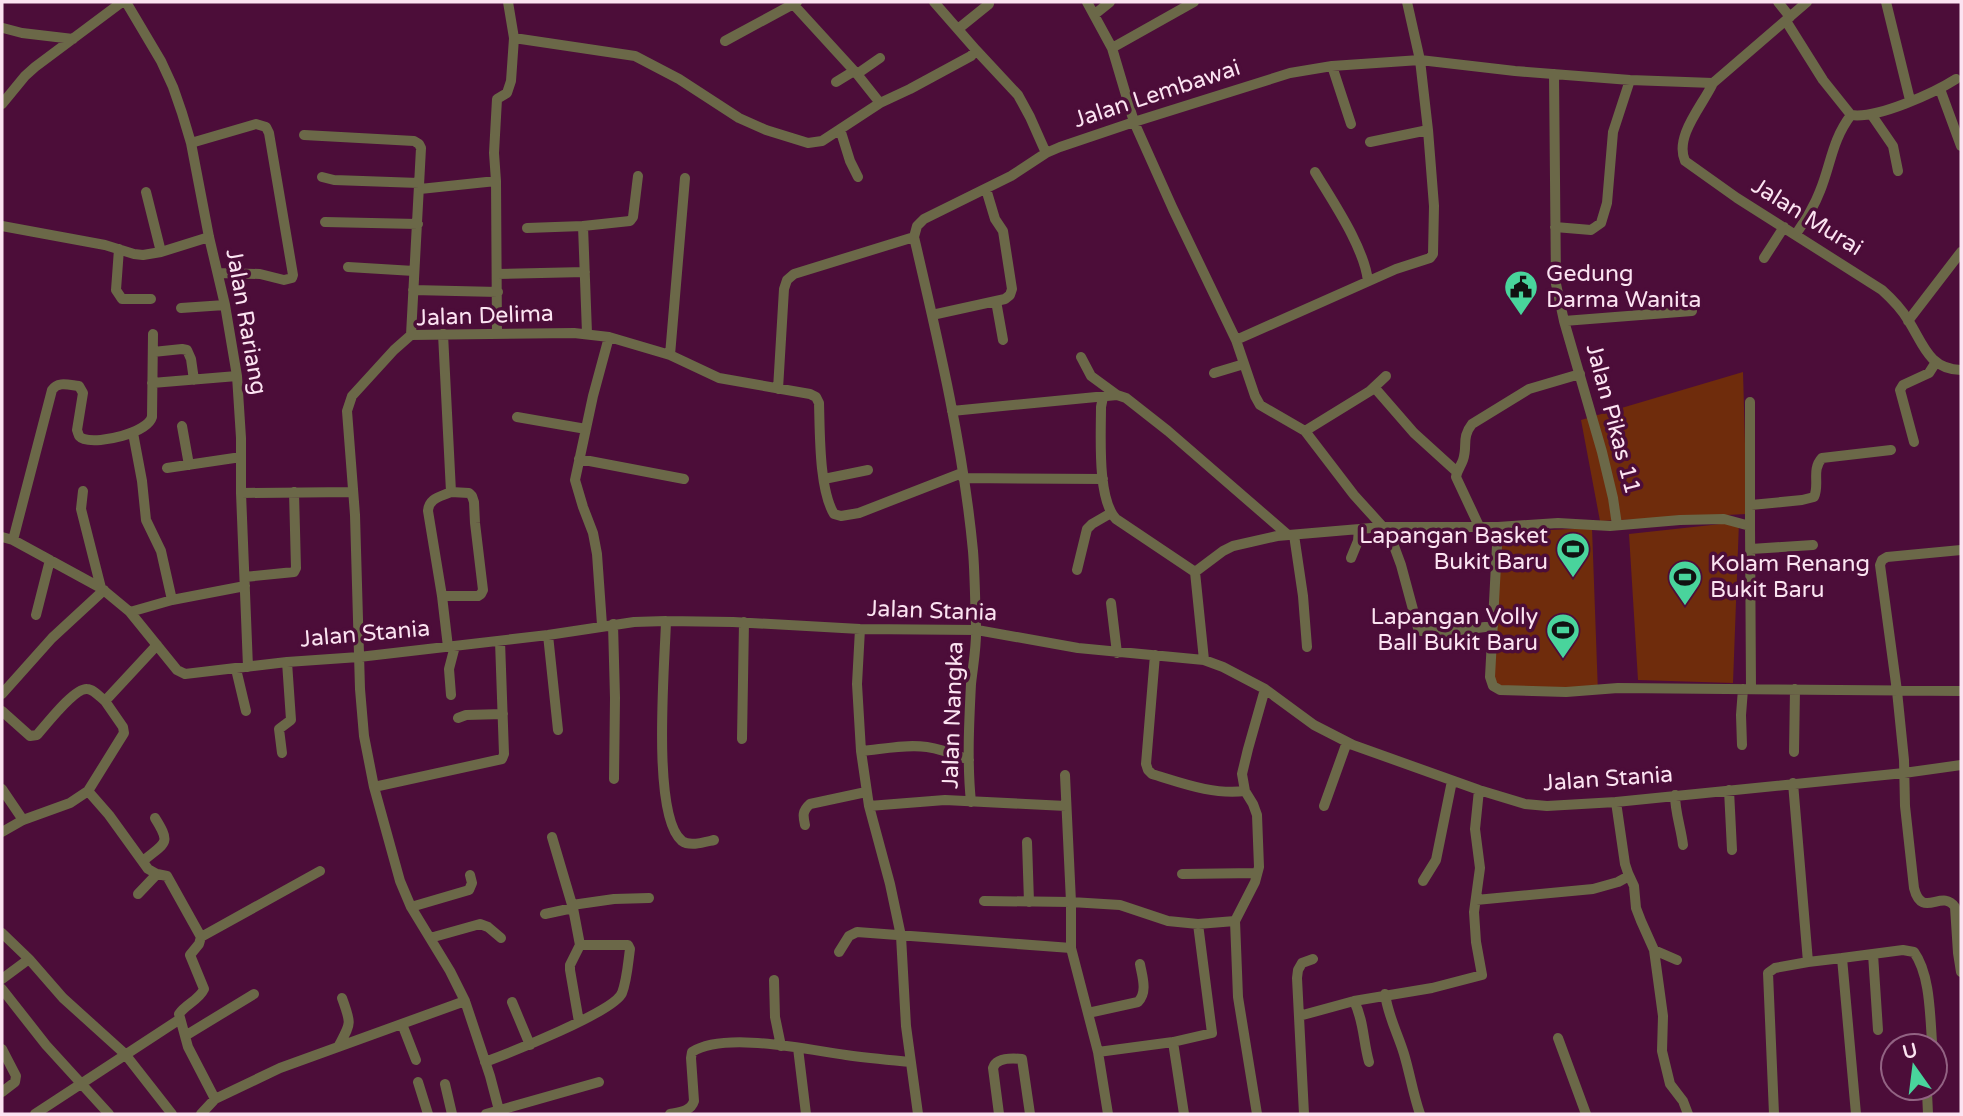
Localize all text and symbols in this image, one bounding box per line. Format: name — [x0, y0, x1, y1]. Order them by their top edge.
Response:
street label: Jalan Lembawai — [1070, 54, 1244, 134]
street label: Jalan Murai — [1746, 172, 1868, 262]
street label: Jalan Rariang — [219, 247, 273, 397]
place label: Gedung Darma Wanita — [1546, 260, 1702, 314]
public building icon: Gedung Darma Wanita — [1502, 268, 1540, 317]
street label: Jalan Delima — [416, 300, 554, 332]
street label: Jalan Pikas 11 — [1579, 341, 1647, 497]
place label: Lapangan Basket Bukit Baru — [1359, 522, 1548, 576]
sports icon: Lapangan Basket Bukit Baru — [1554, 530, 1592, 579]
place label: Kolam Renang Bukit Baru — [1710, 550, 1870, 604]
sports icon: Kolam Renang Bukit Baru — [1666, 558, 1704, 607]
street label: Jalan Stania — [866, 595, 998, 627]
place label: Lapangan Volly Ball Bukit Baru — [1370, 603, 1538, 657]
sports icon: Lapangan Volly Ball Bukit Baru — [1544, 611, 1582, 660]
street label: Jalan Stania — [299, 614, 431, 654]
street label: Jalan Nangka — [936, 641, 970, 789]
street label: Jalan Stania — [1542, 760, 1674, 798]
north arrow — [1879, 1032, 1949, 1102]
text: U — [1900, 1039, 1920, 1064]

